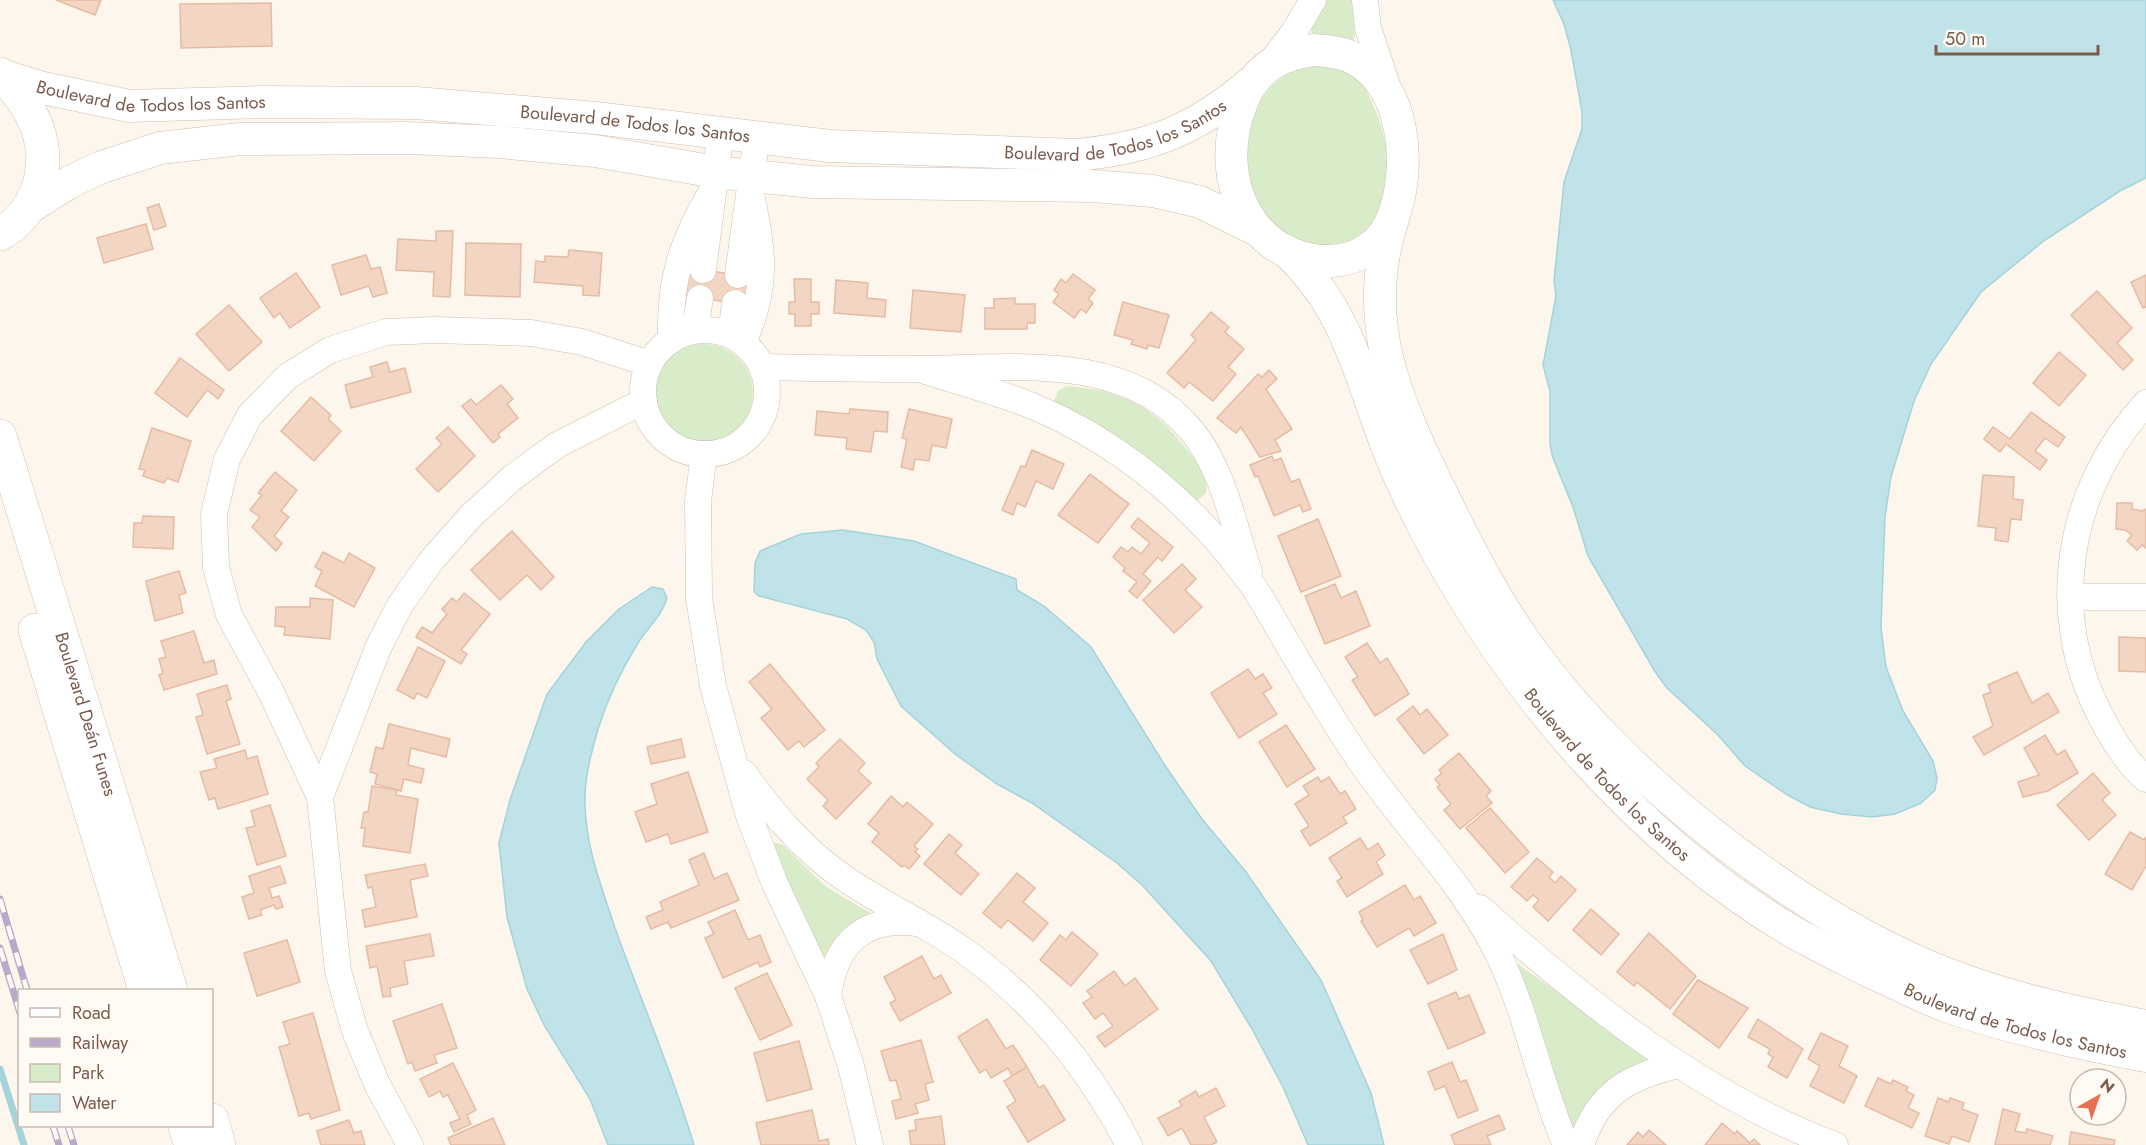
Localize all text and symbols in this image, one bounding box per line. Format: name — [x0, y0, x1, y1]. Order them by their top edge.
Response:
scale bar — [1936, 18, 2098, 56]
text: 50 m — [1945, 26, 1985, 52]
street label: Boulevard de Todos los Santos — [33, 74, 266, 119]
street label: Boulevard de Todos los Santos — [1004, 93, 1232, 168]
street label: Boulevard de Todos los Santos — [519, 99, 751, 149]
street label: Boulevard Deán Funes — [48, 629, 123, 799]
street label: Boulevard de Todos los Santos — [1518, 683, 1696, 867]
street label: Boulevard de Todos los Santos — [1900, 976, 2129, 1065]
legend — [18, 989, 213, 1127]
text: Road — [72, 1000, 111, 1026]
text: Railway — [72, 1030, 128, 1056]
text: Park — [72, 1060, 104, 1086]
north arrow — [2068, 1067, 2128, 1127]
text: N — [2095, 1073, 2120, 1099]
text: Water — [72, 1090, 117, 1116]

